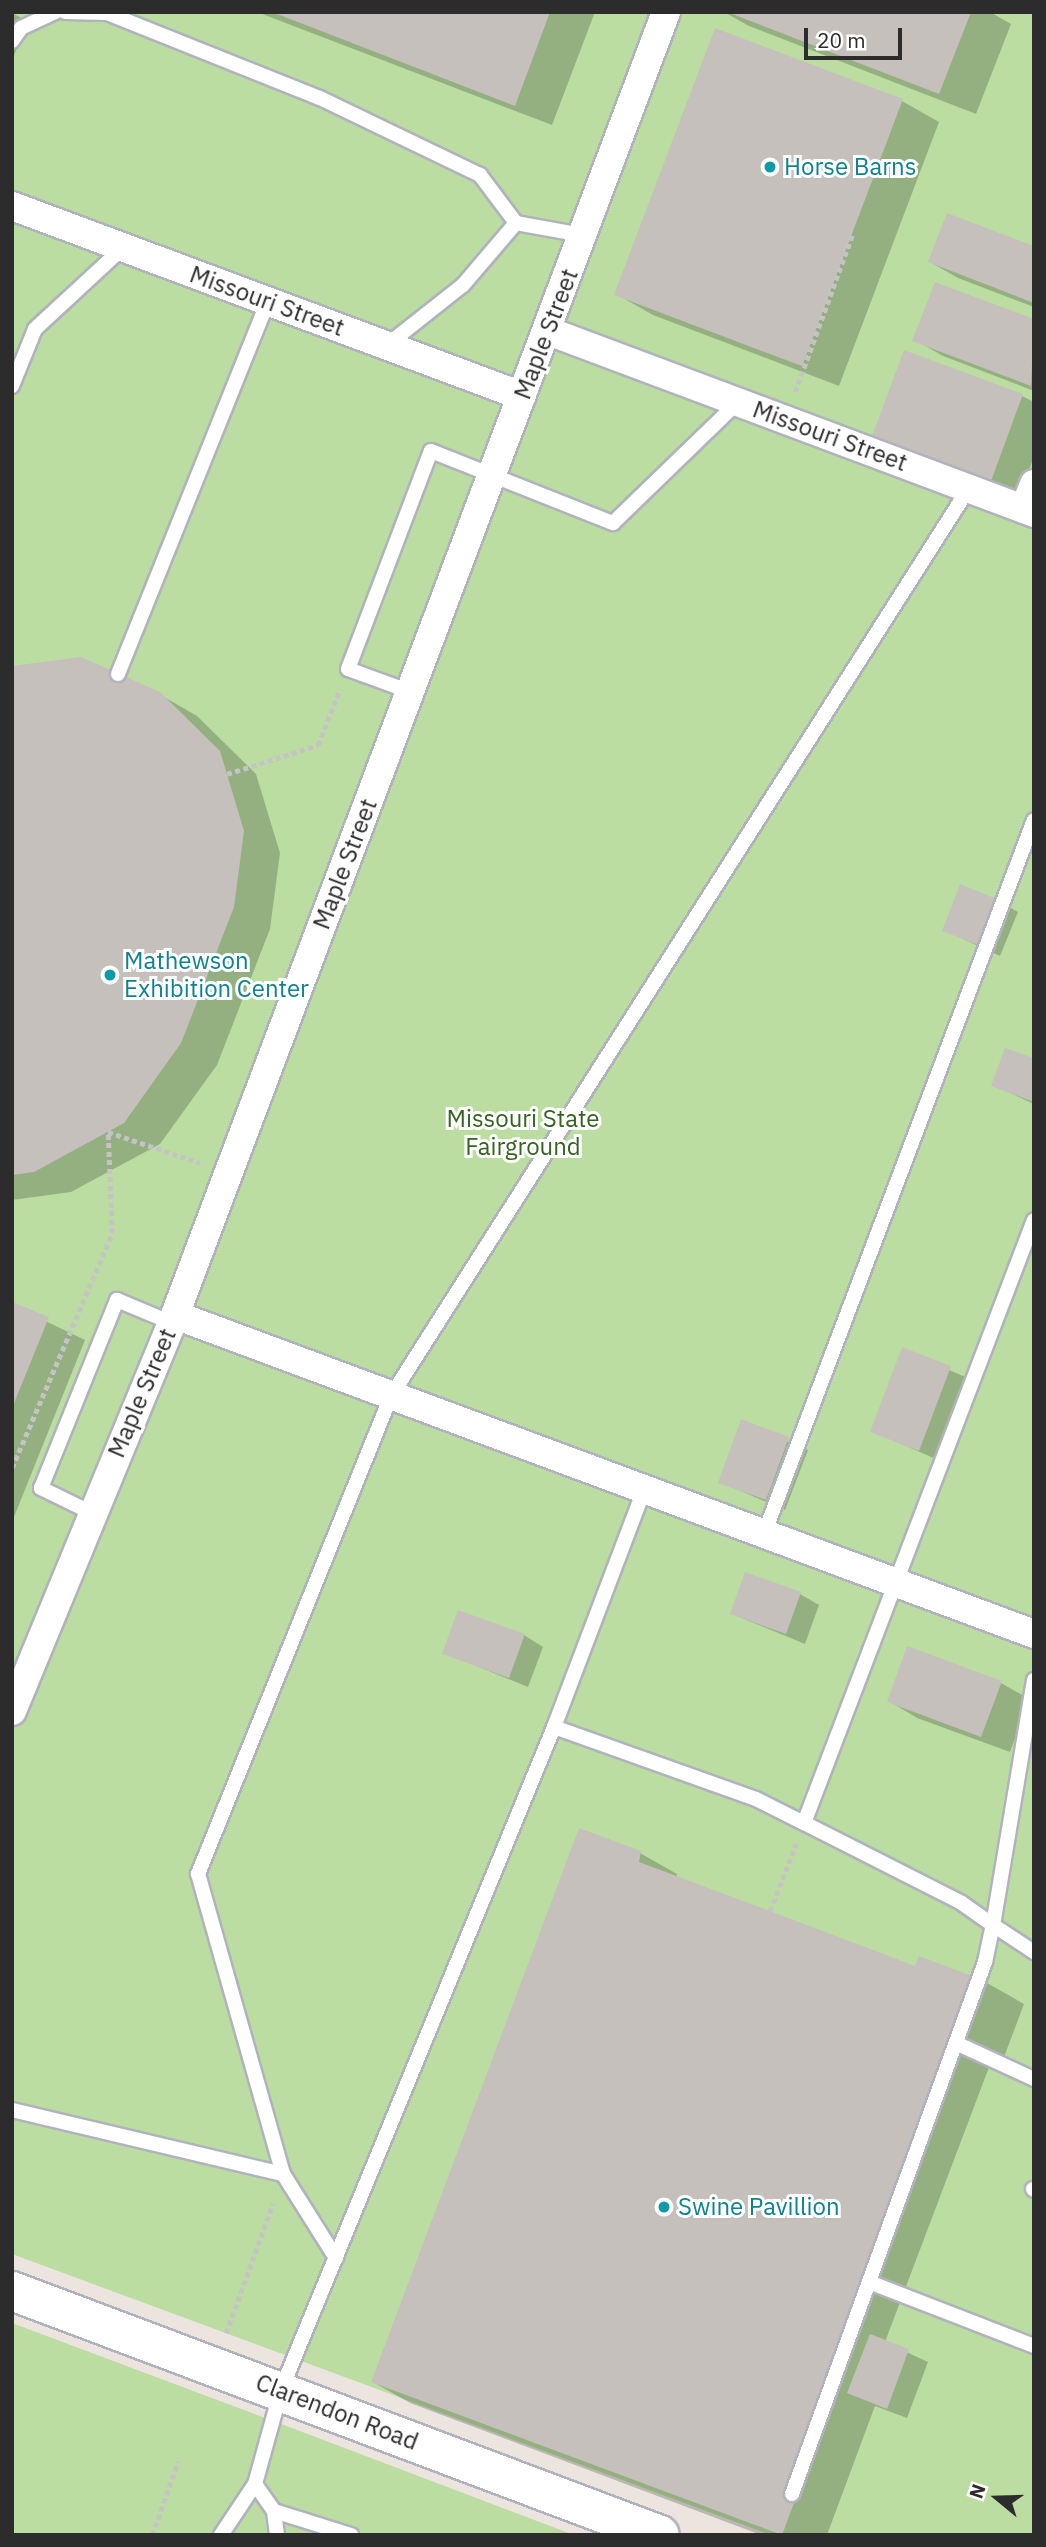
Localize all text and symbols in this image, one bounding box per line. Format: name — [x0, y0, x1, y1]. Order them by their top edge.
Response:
scale bar — [808, 14, 906, 58]
text: 20 m — [817, 26, 866, 54]
place label: Horse Barns — [784, 153, 916, 181]
marker: Horse Barns — [762, 159, 778, 175]
street label: Missouri Street — [186, 260, 348, 342]
street label: Maple Street — [508, 265, 584, 403]
street label: Missouri Street — [749, 395, 911, 477]
street label: Maple Street — [307, 795, 383, 933]
place label: Mathewson Exhibition Center — [124, 947, 309, 1003]
marker: Mathewson Exhibition Center — [102, 967, 118, 983]
park label: Missouri State Fairground — [447, 1105, 599, 1161]
street label: Maple Street — [102, 1324, 182, 1462]
place label: Swine Pavillion — [678, 2193, 840, 2221]
marker: Swine Pavillion — [656, 2199, 672, 2215]
street label: Clarendon Road — [252, 2368, 422, 2456]
north arrow — [962, 2463, 1032, 2533]
text: N — [964, 2481, 991, 2502]

